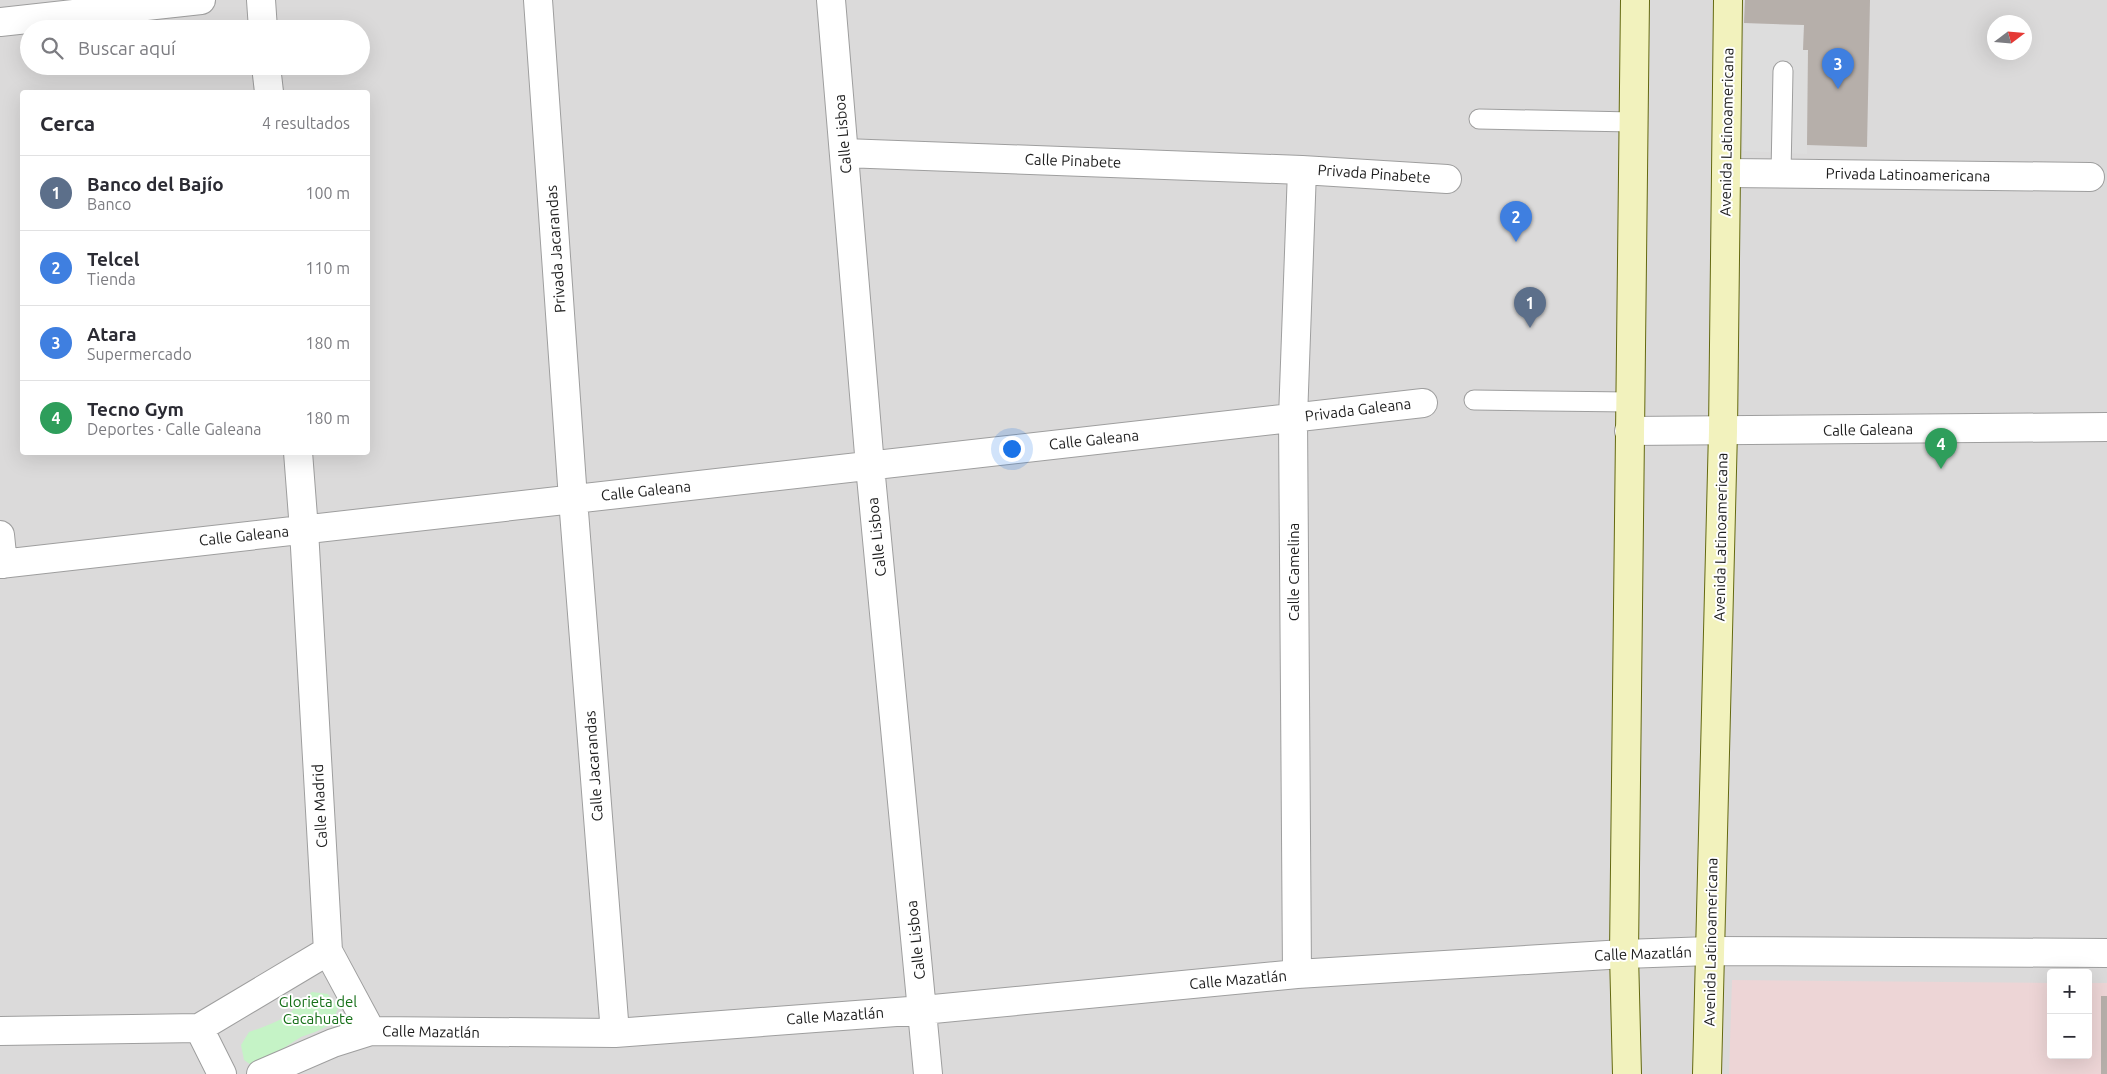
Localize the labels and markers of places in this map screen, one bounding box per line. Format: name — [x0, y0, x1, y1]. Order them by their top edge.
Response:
pin: 3 — [1822, 48, 1854, 89]
pin: 2 — [1500, 201, 1532, 242]
pin: 1 — [1514, 287, 1546, 328]
pin: 4 — [1925, 428, 1957, 469]

